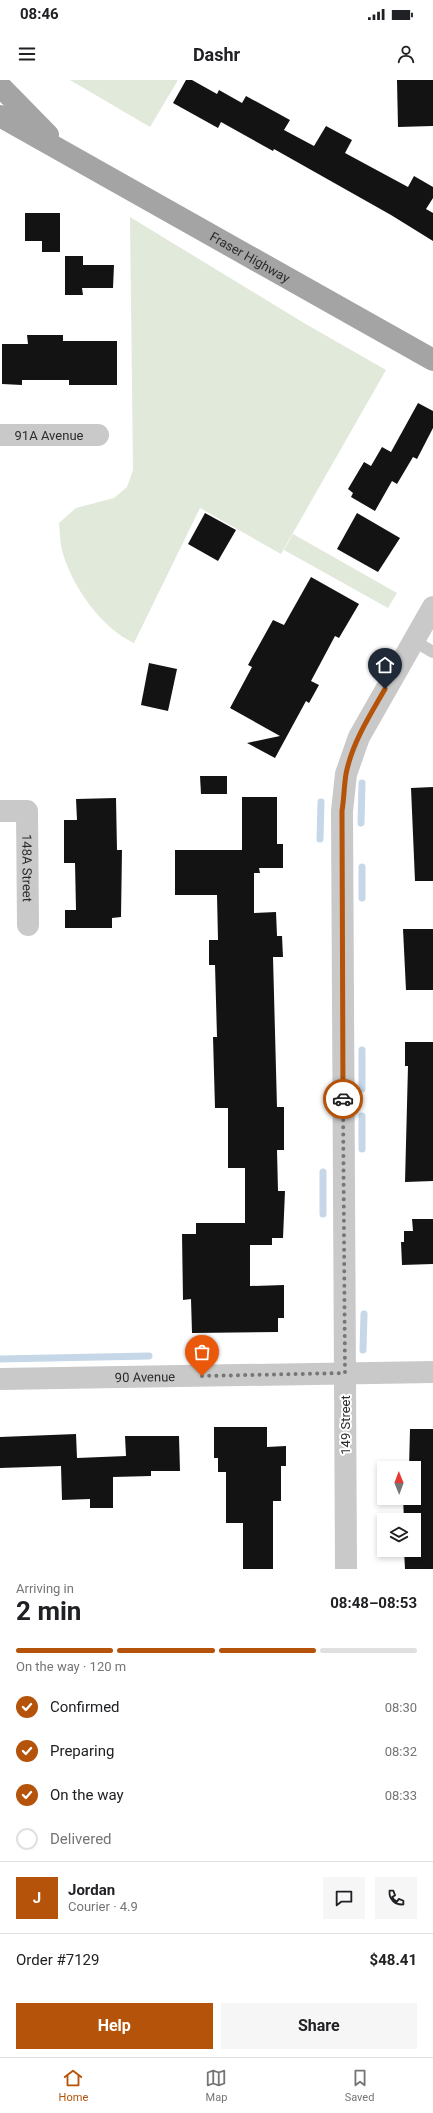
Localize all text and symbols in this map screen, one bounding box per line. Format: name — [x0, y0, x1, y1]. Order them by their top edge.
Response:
text: 08:46 — [20, 5, 59, 23]
icon: menu — [16, 43, 38, 65]
icon: person — [395, 43, 417, 65]
text: Dashr — [193, 44, 240, 65]
street label: Fraser Highway — [207, 229, 292, 286]
street label: 91A Avenue — [15, 428, 84, 443]
pin — [368, 648, 402, 689]
icon: home — [374, 654, 396, 676]
street label: 148A Street — [19, 834, 35, 902]
courier — [323, 1079, 363, 1119]
icon: car — [332, 1088, 354, 1110]
pin — [185, 1335, 219, 1376]
icon: bag — [191, 1341, 213, 1363]
street label: 90 Avenue — [115, 1369, 175, 1385]
street label: 149 Street — [338, 1395, 353, 1455]
north arrow — [377, 1461, 421, 1505]
map controls — [377, 1461, 421, 1557]
button: layers — [377, 1513, 421, 1557]
text: Arriving in — [16, 1581, 74, 1596]
text: 08:48–08:53 — [330, 1594, 417, 1612]
text: 2 min — [16, 1596, 81, 1626]
text: On the way · 120 m — [16, 1659, 126, 1674]
icon: check — [16, 1696, 38, 1718]
text: Confirmed — [50, 1698, 120, 1716]
text: 08:30 — [385, 1700, 417, 1715]
icon: check — [16, 1740, 38, 1762]
text: Preparing — [50, 1742, 114, 1760]
text: 08:32 — [385, 1744, 417, 1759]
icon: check — [16, 1784, 38, 1806]
text: On the way — [50, 1786, 124, 1804]
text: 08:33 — [385, 1788, 417, 1803]
text: Delivered — [50, 1830, 112, 1848]
button: chat — [323, 1877, 365, 1919]
button: phone — [375, 1877, 417, 1919]
text: Jordan — [68, 1881, 115, 1899]
text: J — [33, 1889, 41, 1907]
text: Courier · 4.9 — [68, 1899, 138, 1914]
text: Order #7129 — [16, 1951, 99, 1969]
text: $48.41 — [370, 1951, 417, 1969]
button: Help — [16, 2003, 213, 2049]
button: Share — [221, 2003, 417, 2049]
tab: Home — [59, 2067, 88, 2104]
tab: Map — [205, 2067, 227, 2104]
tab: Saved — [345, 2067, 374, 2104]

